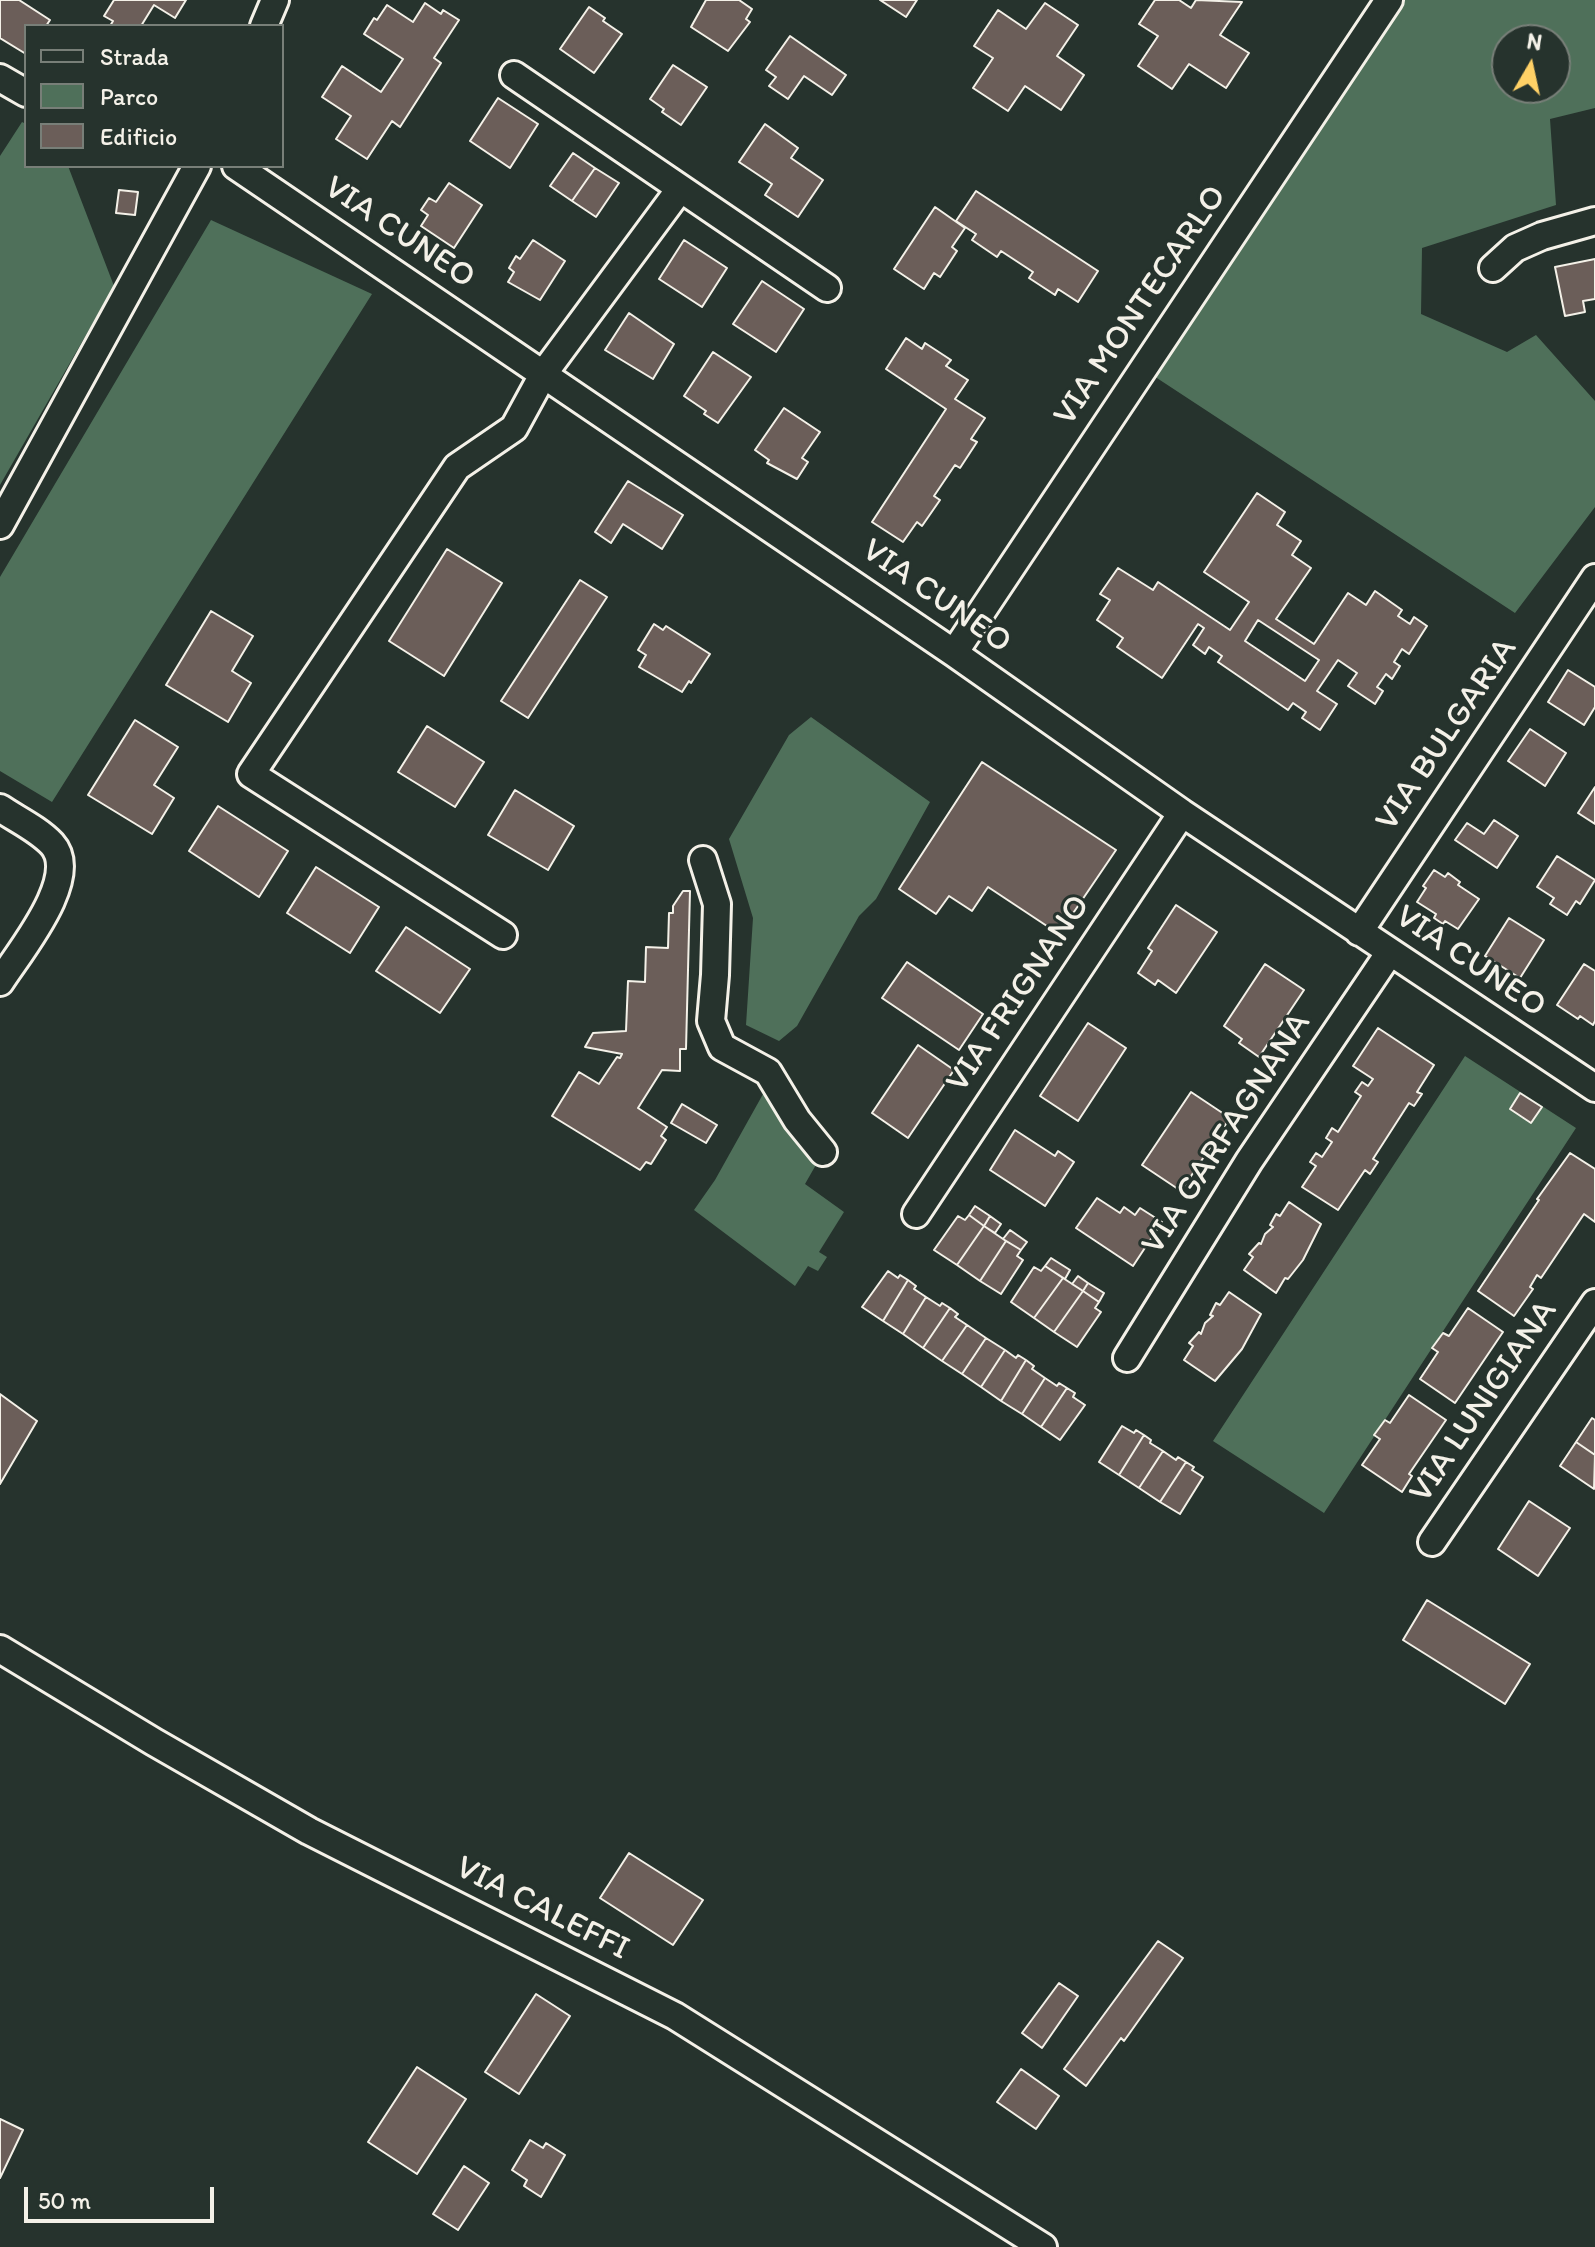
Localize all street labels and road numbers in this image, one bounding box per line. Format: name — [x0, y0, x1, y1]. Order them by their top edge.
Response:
street label: VIA CUNEO — [316, 168, 482, 298]
street label: VIA MONTECARLO — [1045, 178, 1237, 434]
street label: VIA CUNEO — [853, 531, 1019, 663]
street label: VIA BULGARIA — [1367, 631, 1527, 839]
street label: VIA FRIGNANO — [938, 888, 1100, 1100]
street label: VIA CUNEO — [1387, 897, 1553, 1027]
street label: VIA GARFAGNANA — [1134, 1005, 1320, 1263]
street label: VIA LUNIGIANA — [1401, 1293, 1567, 1511]
street label: VIA CALEFFI — [448, 1848, 636, 1970]

